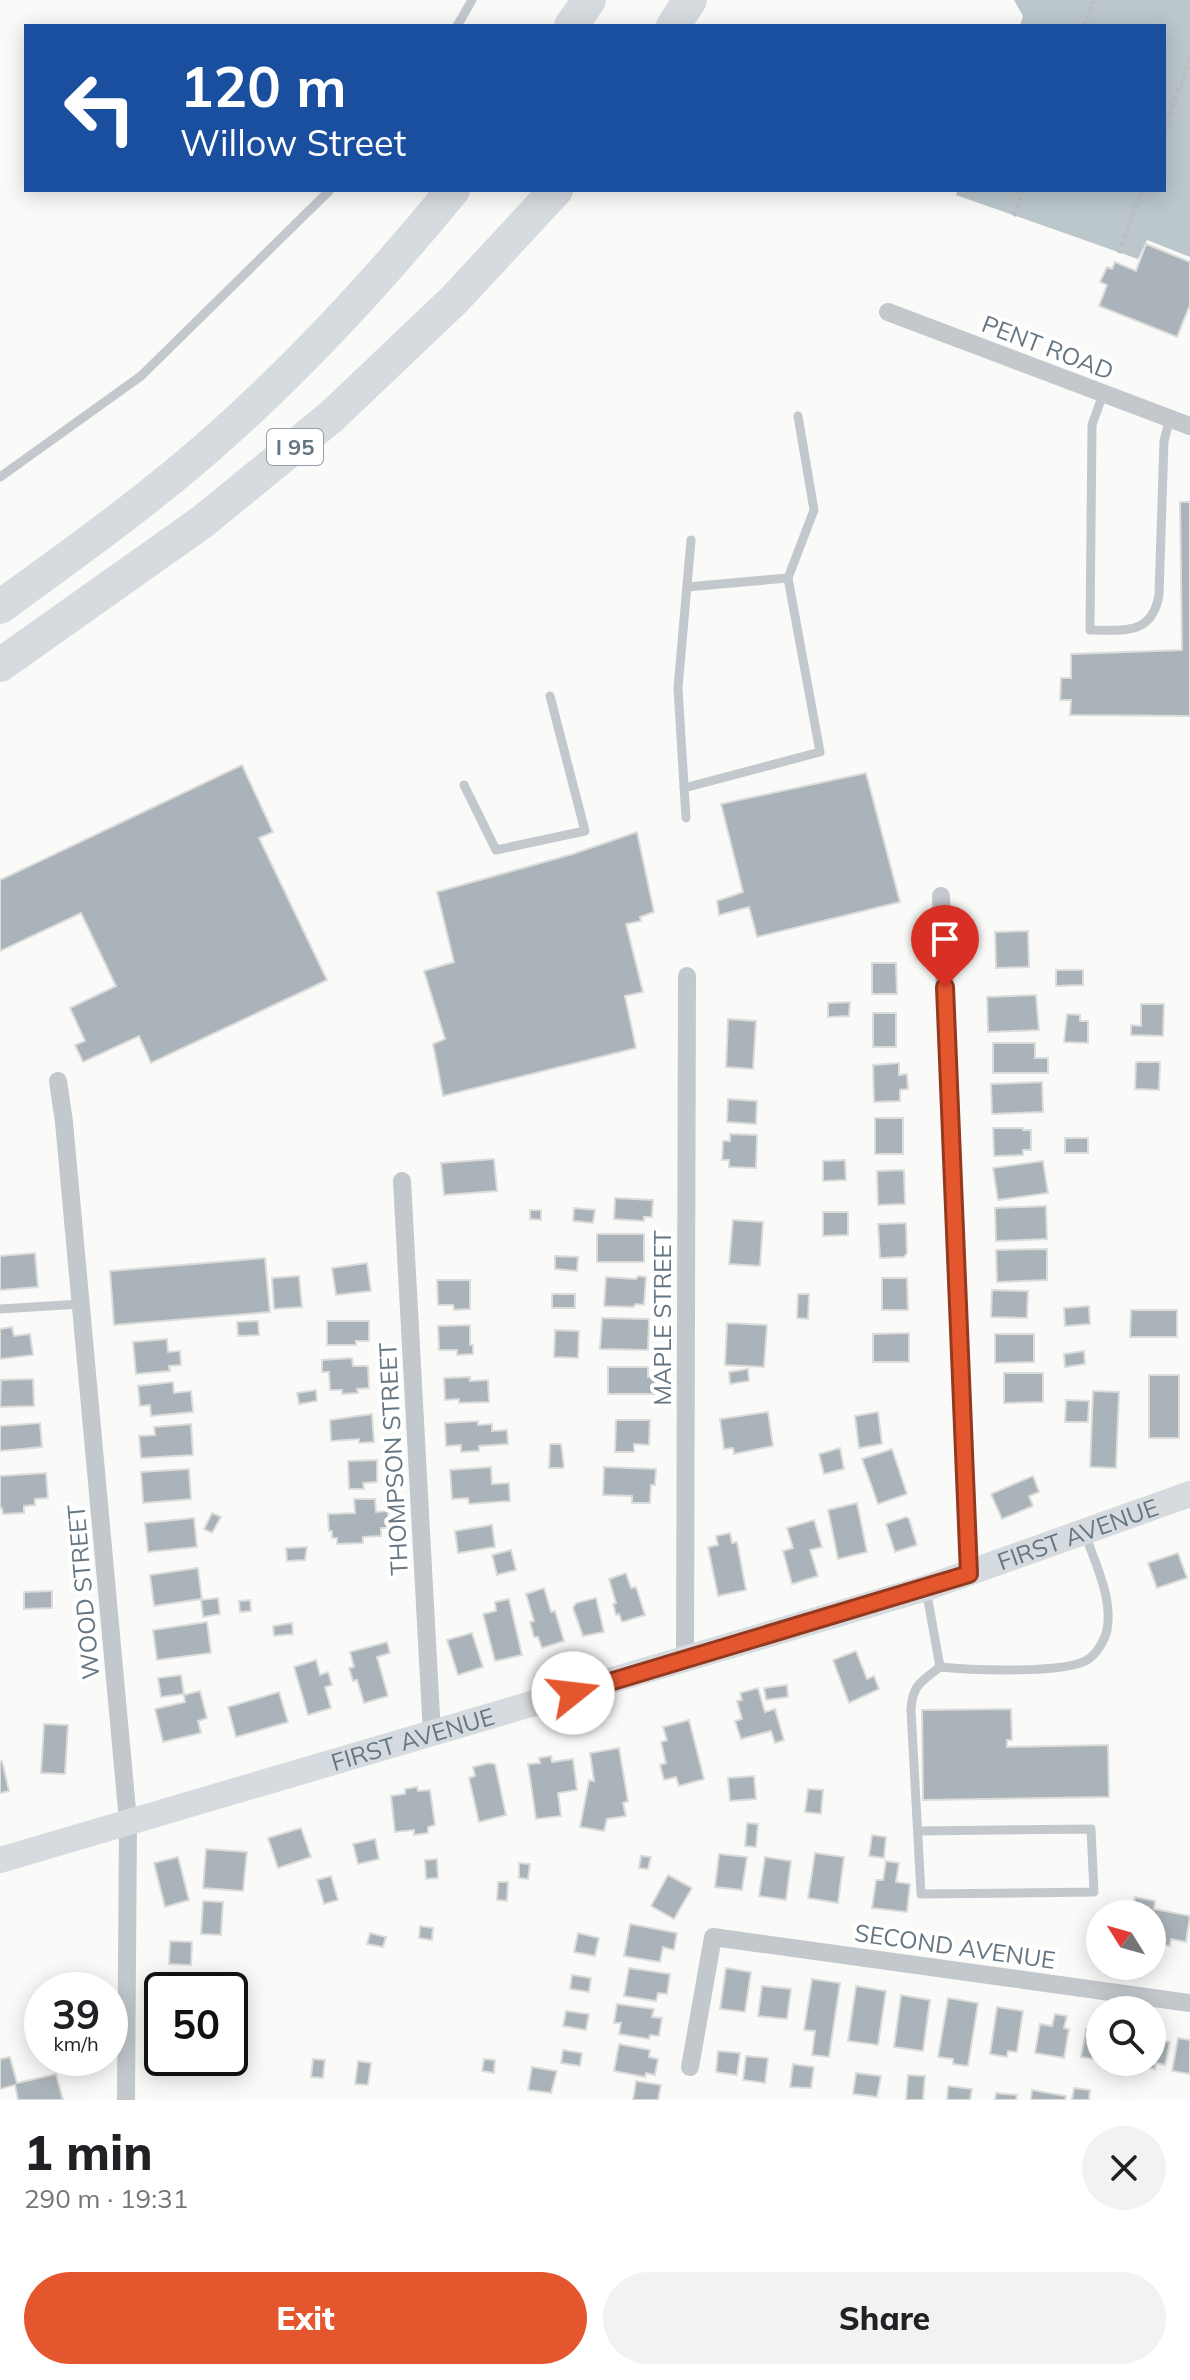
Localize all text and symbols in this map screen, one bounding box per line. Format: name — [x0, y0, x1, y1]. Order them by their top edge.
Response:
text: 120 m — [180, 51, 347, 121]
icon: left — [48, 56, 152, 160]
text: Willow Street — [180, 120, 406, 165]
street label: PENT ROAD — [978, 308, 1118, 386]
road number: I 95 — [267, 429, 323, 465]
pin — [911, 905, 979, 987]
icon: arrive — [923, 917, 967, 961]
street label: MAPLE STREET — [647, 1230, 677, 1406]
street label: THOMPSON STREET — [372, 1341, 414, 1576]
street label: FIRST AVENUE — [993, 1492, 1162, 1576]
street label: WOOD STREET — [60, 1503, 106, 1681]
position arrow — [531, 1651, 615, 1735]
street label: FIRST AVENUE — [328, 1701, 498, 1777]
north arrow — [1086, 1900, 1166, 1980]
map controls — [1086, 1900, 1166, 2076]
street label: SECOND AVENUE — [853, 1917, 1057, 1975]
speed limit sign: 50 — [144, 1972, 248, 2076]
text: 39 — [52, 1989, 100, 2039]
button: search — [1086, 1996, 1166, 2076]
text: km/h — [53, 2031, 99, 2056]
text: 1 min — [24, 2122, 153, 2182]
button: close — [1082, 2126, 1166, 2210]
text: 290 m · 19:31 — [24, 2182, 188, 2215]
button: Exit — [24, 2272, 587, 2364]
button: Share — [603, 2272, 1166, 2364]

